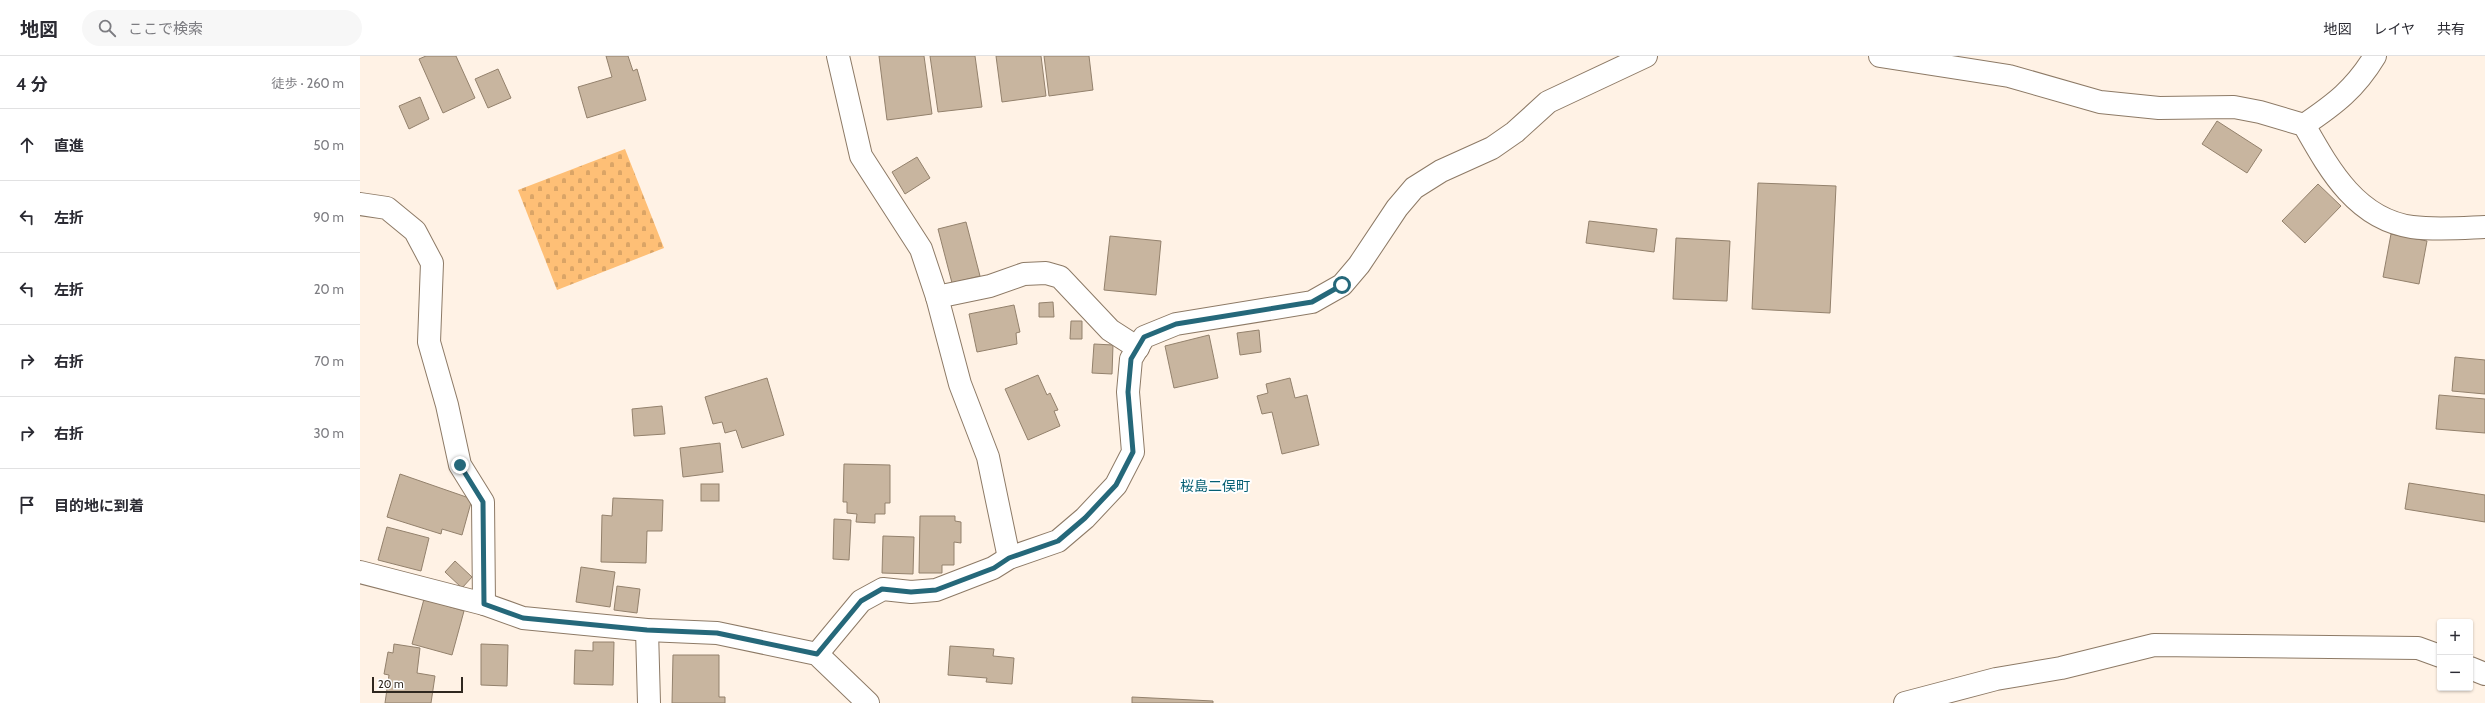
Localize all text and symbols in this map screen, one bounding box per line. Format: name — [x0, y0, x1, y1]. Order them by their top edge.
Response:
search box — [82, 10, 362, 46]
icon: search — [96, 17, 118, 39]
text: 地図 — [20, 18, 58, 41]
text: ここで検索 — [128, 20, 203, 38]
text: 地図 — [2323, 20, 2351, 38]
text: レイヤ — [2373, 20, 2415, 38]
text: 共有 — [2437, 20, 2465, 38]
text: 4 分 — [16, 74, 47, 94]
text: 徒歩 · 260 m — [271, 75, 344, 91]
icon: ahead — [16, 134, 38, 156]
text: 直進 — [54, 137, 84, 155]
text: 50 m — [314, 137, 344, 153]
icon: left — [16, 206, 38, 228]
text: 左折 — [54, 209, 84, 227]
text: 90 m — [313, 209, 344, 225]
route start — [1333, 276, 1351, 294]
icon: left — [16, 278, 38, 300]
text: 左折 — [54, 281, 84, 299]
text: 20 m — [314, 281, 344, 297]
icon: right — [16, 350, 38, 372]
text: 右折 — [54, 353, 84, 371]
text: 70 m — [314, 353, 344, 369]
icon: right — [16, 422, 38, 444]
text: 右折 — [54, 425, 84, 443]
text: 30 m — [314, 425, 344, 441]
route end — [451, 456, 469, 474]
district label: 桜島二俣町 — [1180, 477, 1250, 495]
icon: arrive — [16, 494, 38, 516]
text: 目的地に到着 — [54, 497, 144, 515]
map controls — [2437, 619, 2473, 691]
button: + — [2437, 619, 2473, 655]
button: − — [2437, 655, 2473, 691]
scale bar — [372, 675, 463, 694]
text: 20 m — [378, 677, 404, 691]

